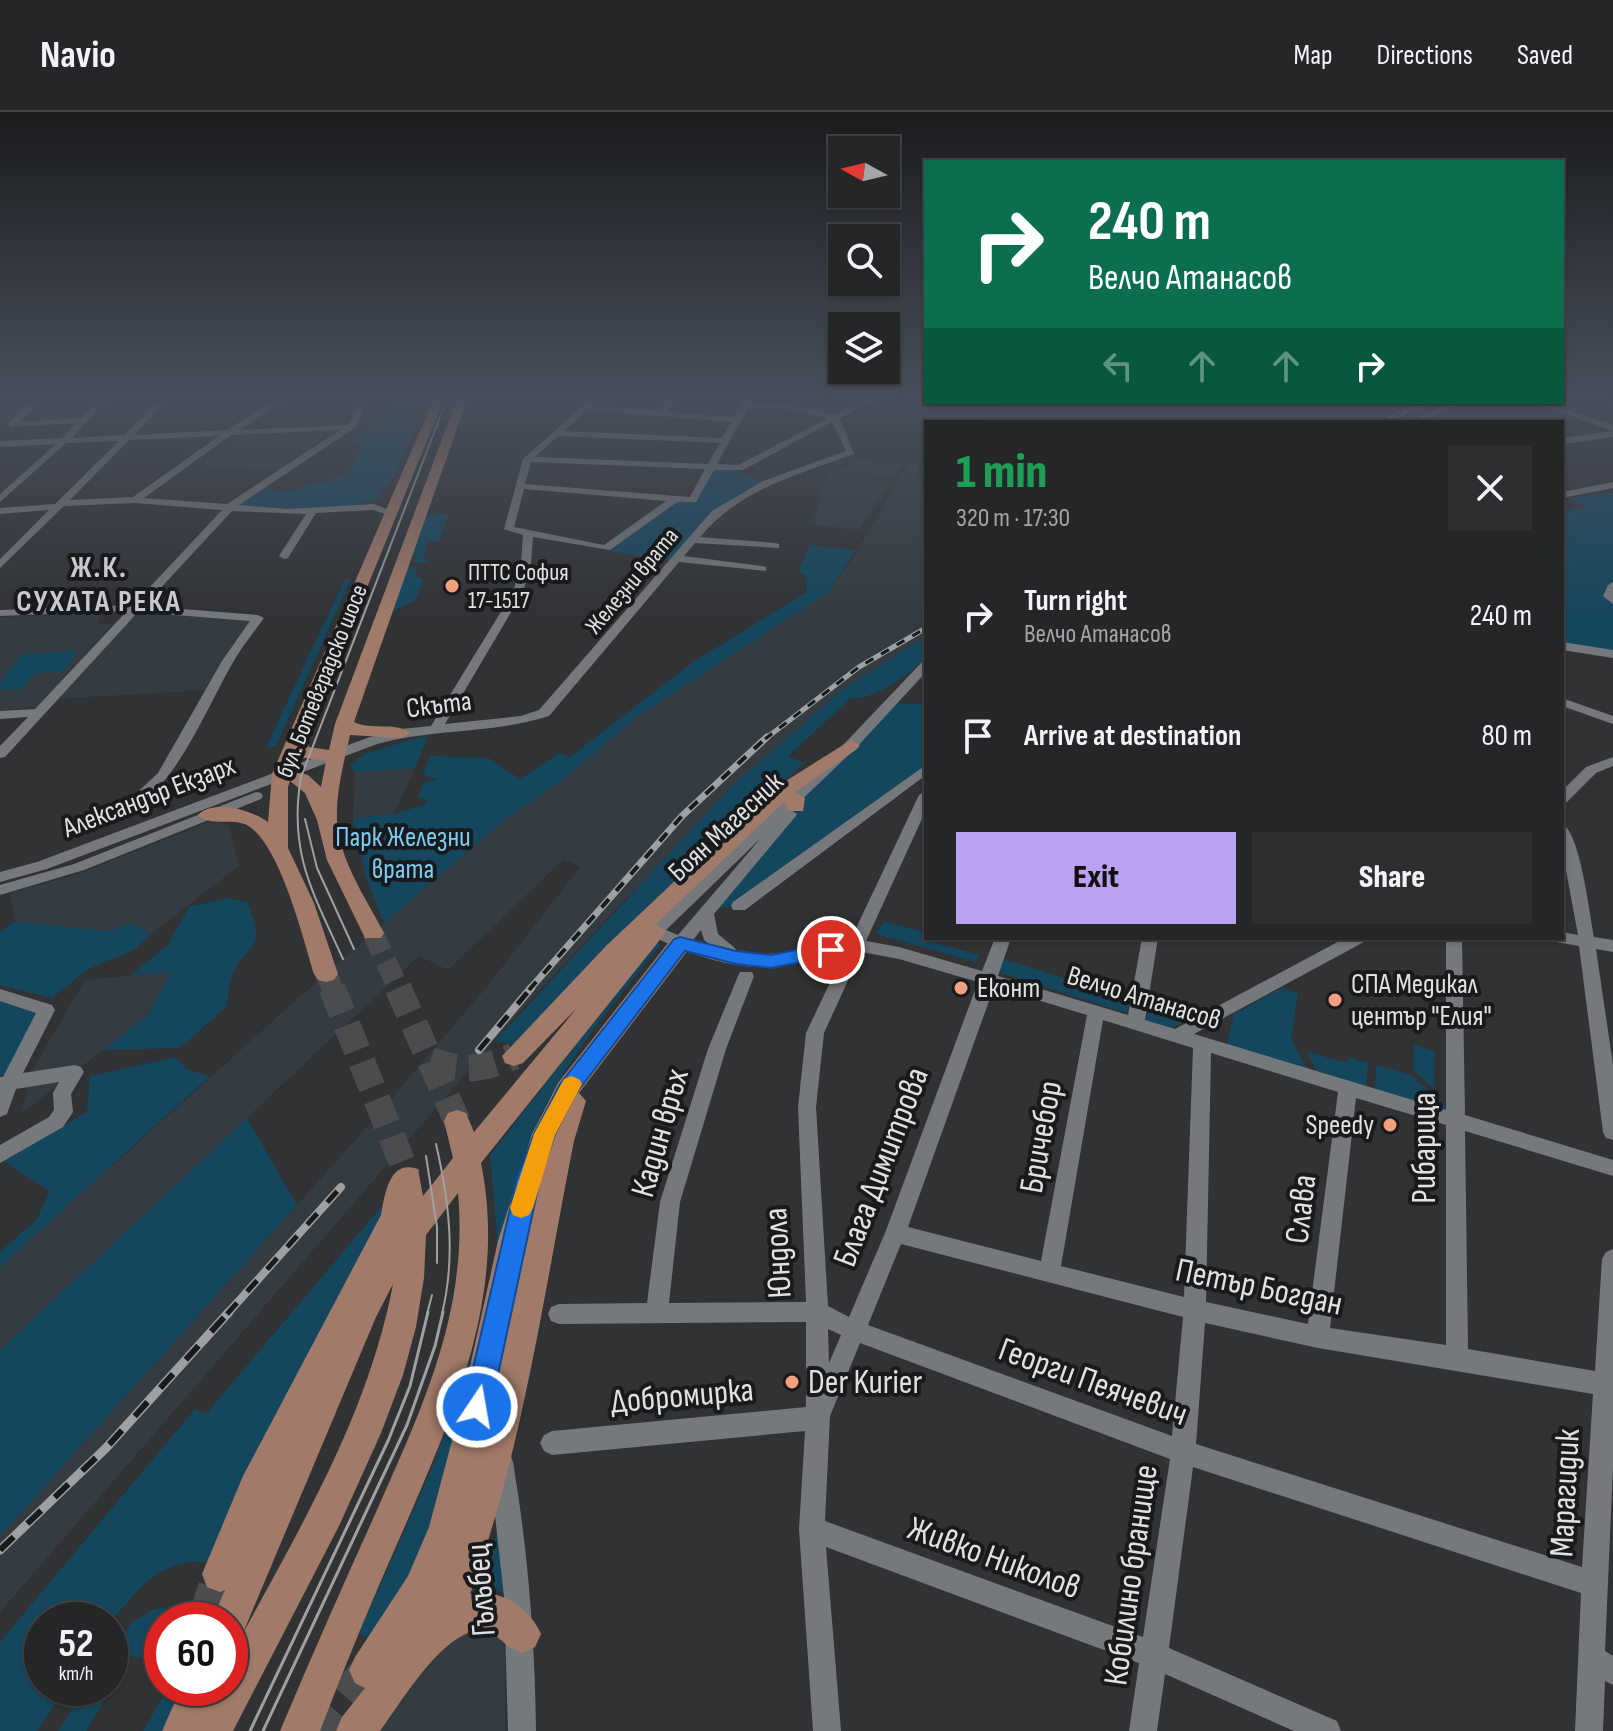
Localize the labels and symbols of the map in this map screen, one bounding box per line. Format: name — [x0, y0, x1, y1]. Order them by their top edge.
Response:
north arrow — [828, 136, 900, 208]
street label: Железни врата — [579, 522, 685, 640]
district label: Ж.К. СУХАТА РЕКА — [16, 550, 182, 620]
place label: ПТТС София 17-1517 — [468, 558, 569, 615]
marker: ПТТС София 17-1517 — [443, 577, 461, 595]
street label: бул. Ботевградско шосе — [270, 580, 374, 782]
street label: Скъта — [405, 685, 473, 725]
street label: Александър Екзарх — [57, 749, 240, 845]
street label: Боян Магесник — [662, 765, 791, 889]
park label: Парк Железни врата — [335, 821, 471, 886]
pin — [797, 916, 865, 984]
street label: Велчо Атанасов — [1063, 959, 1225, 1037]
place label: СПА Медикaл център "Елия" — [1351, 968, 1492, 1033]
place label: Еконт — [977, 972, 1040, 1005]
marker: Еконт — [952, 979, 970, 997]
marker: СПА Медикaл център "Елия" — [1326, 991, 1344, 1009]
street label: Блага Димитрова — [824, 1062, 938, 1272]
street label: Кадин връх — [622, 1064, 698, 1202]
street label: Бричебор — [1011, 1078, 1071, 1196]
street label: Рибарица — [1404, 1092, 1445, 1204]
place label: Speedy — [1305, 1109, 1374, 1142]
marker: Speedy — [1381, 1116, 1399, 1134]
street label: Слава — [1276, 1172, 1326, 1246]
street label: Юндола — [755, 1207, 801, 1299]
street label: Петър Богдан — [1172, 1249, 1346, 1325]
street label: Георги Пеячевич — [993, 1329, 1193, 1435]
place label: Der Kurier — [808, 1362, 922, 1403]
position arrow — [435, 1365, 519, 1449]
street label: Добромирка — [609, 1369, 755, 1423]
marker: Der Kurier — [783, 1373, 801, 1391]
street label: Марагидик — [1541, 1428, 1589, 1558]
street label: Кобилино бранище — [1095, 1462, 1167, 1688]
street label: Живко Николов — [902, 1508, 1086, 1608]
street label: Гълъбец — [457, 1542, 505, 1638]
speed limit sign: 60 — [144, 1602, 248, 1706]

